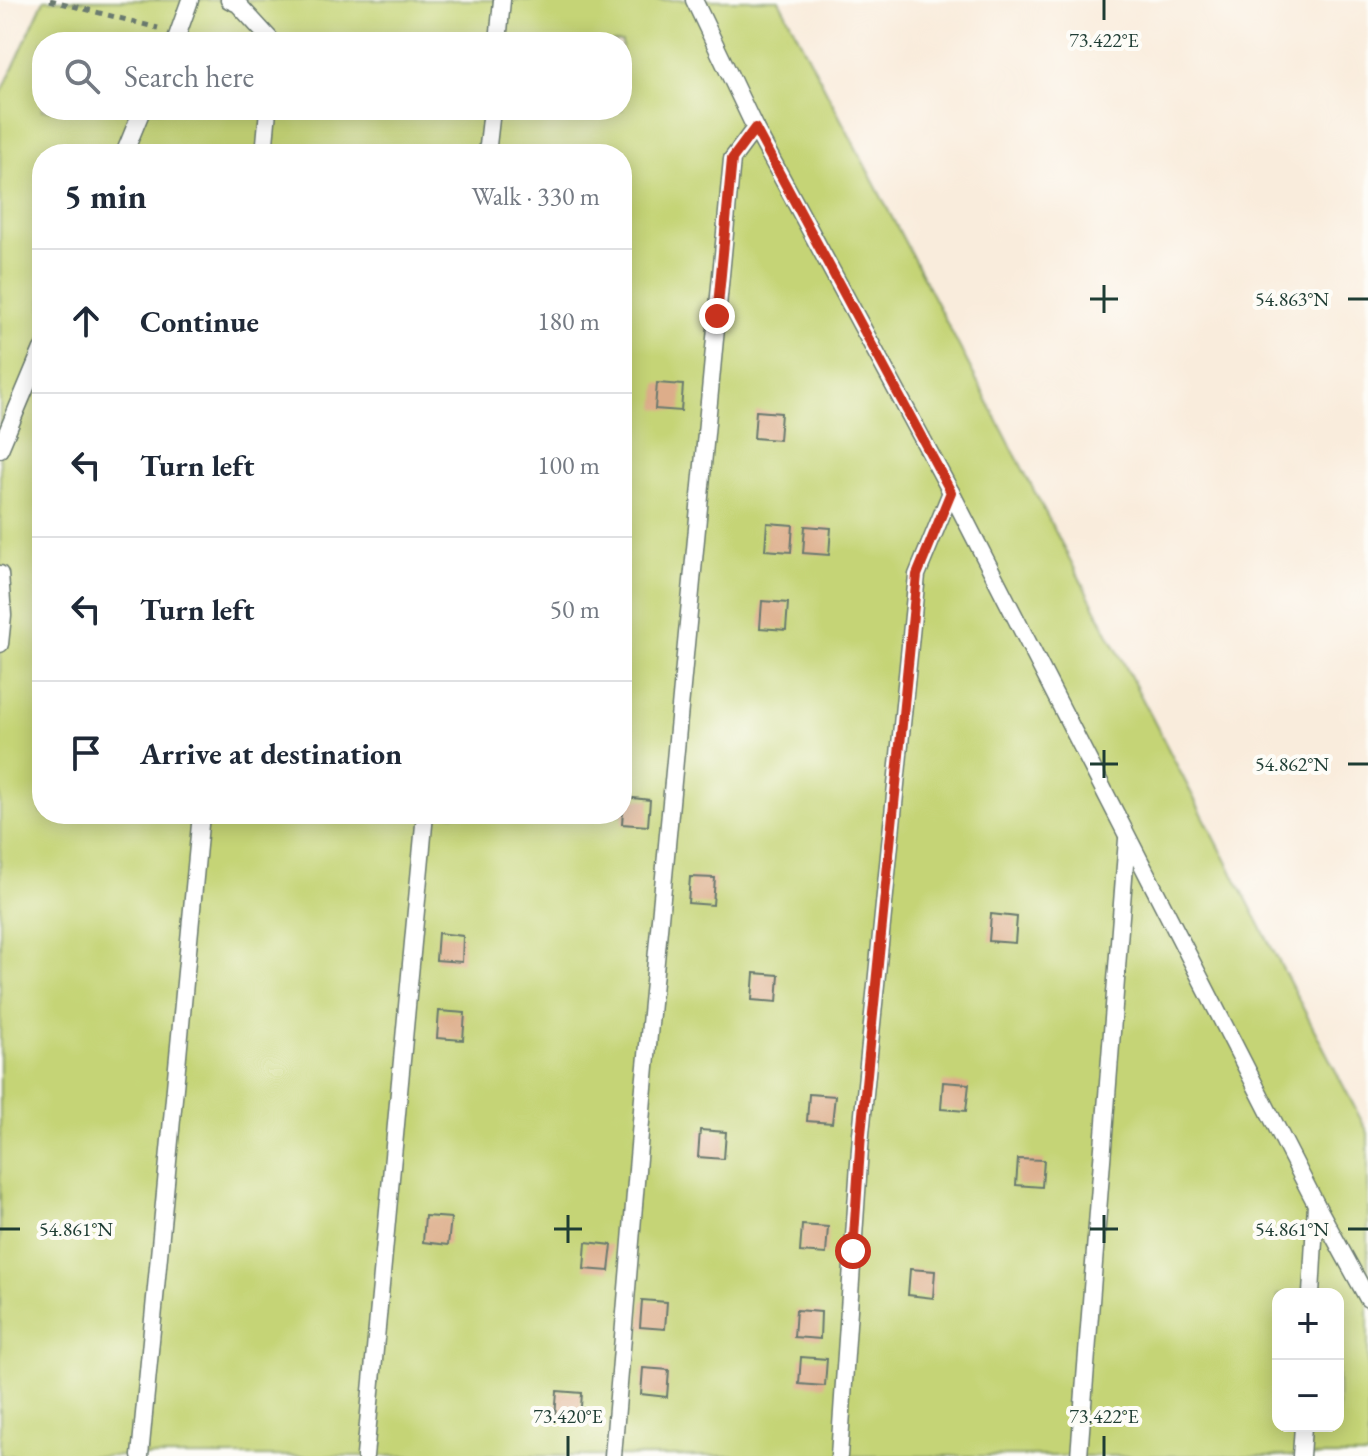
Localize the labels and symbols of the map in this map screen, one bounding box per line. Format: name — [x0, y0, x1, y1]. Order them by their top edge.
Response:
text: 73.422°E — [1069, 27, 1139, 53]
text: 54.863°N — [1255, 286, 1329, 312]
route end — [699, 298, 735, 334]
text: 54.862°N — [1255, 751, 1329, 777]
text: 54.861°N — [39, 1216, 113, 1242]
text: 54.861°N — [1255, 1216, 1329, 1242]
route start — [835, 1233, 871, 1269]
text: 73.420°E — [533, 1403, 603, 1429]
text: 73.422°E — [1069, 1403, 1139, 1429]

